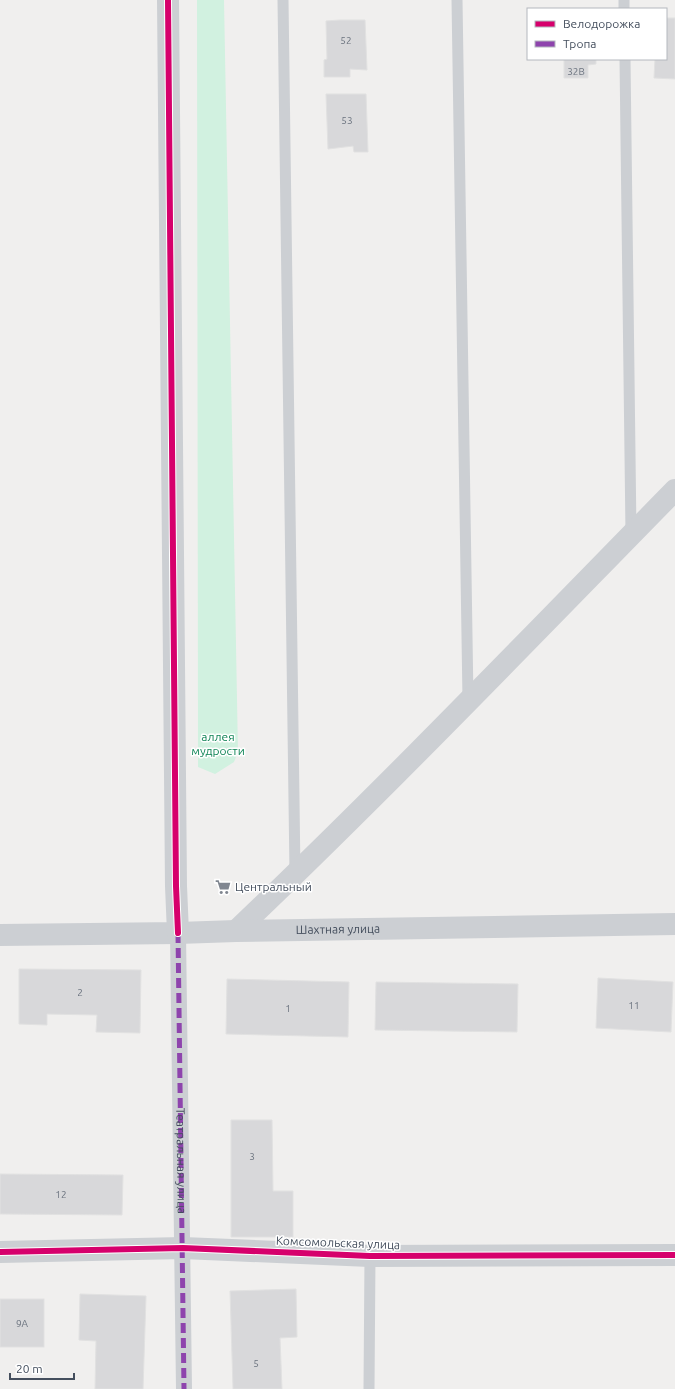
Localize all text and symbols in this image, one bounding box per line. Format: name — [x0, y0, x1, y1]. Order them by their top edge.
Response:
legend — [527, 8, 667, 60]
text: Велодорожка — [563, 17, 640, 30]
house number: 52 — [340, 35, 352, 46]
text: Тропа — [563, 37, 596, 50]
house number: 32В — [567, 66, 585, 77]
house number: 53 — [341, 115, 353, 126]
park label: аллея мудрости — [191, 730, 245, 757]
supermarket icon: Центральный — [214, 878, 232, 896]
place label: Центральный — [235, 880, 312, 893]
street label: Шахтная улица — [296, 922, 380, 936]
house number: 2 — [77, 987, 83, 998]
house number: 11 — [628, 1000, 640, 1011]
house number: 1 — [285, 1003, 291, 1014]
street label: Театральная улица — [174, 1108, 189, 1214]
house number: 3 — [249, 1151, 255, 1162]
house number: 12 — [55, 1189, 67, 1200]
street label: Комсомольская улица — [276, 1234, 400, 1251]
house number: 9А — [16, 1318, 29, 1329]
scale bar — [10, 1355, 74, 1381]
house number: 5 — [253, 1358, 259, 1369]
text: 20 m — [16, 1362, 43, 1375]

